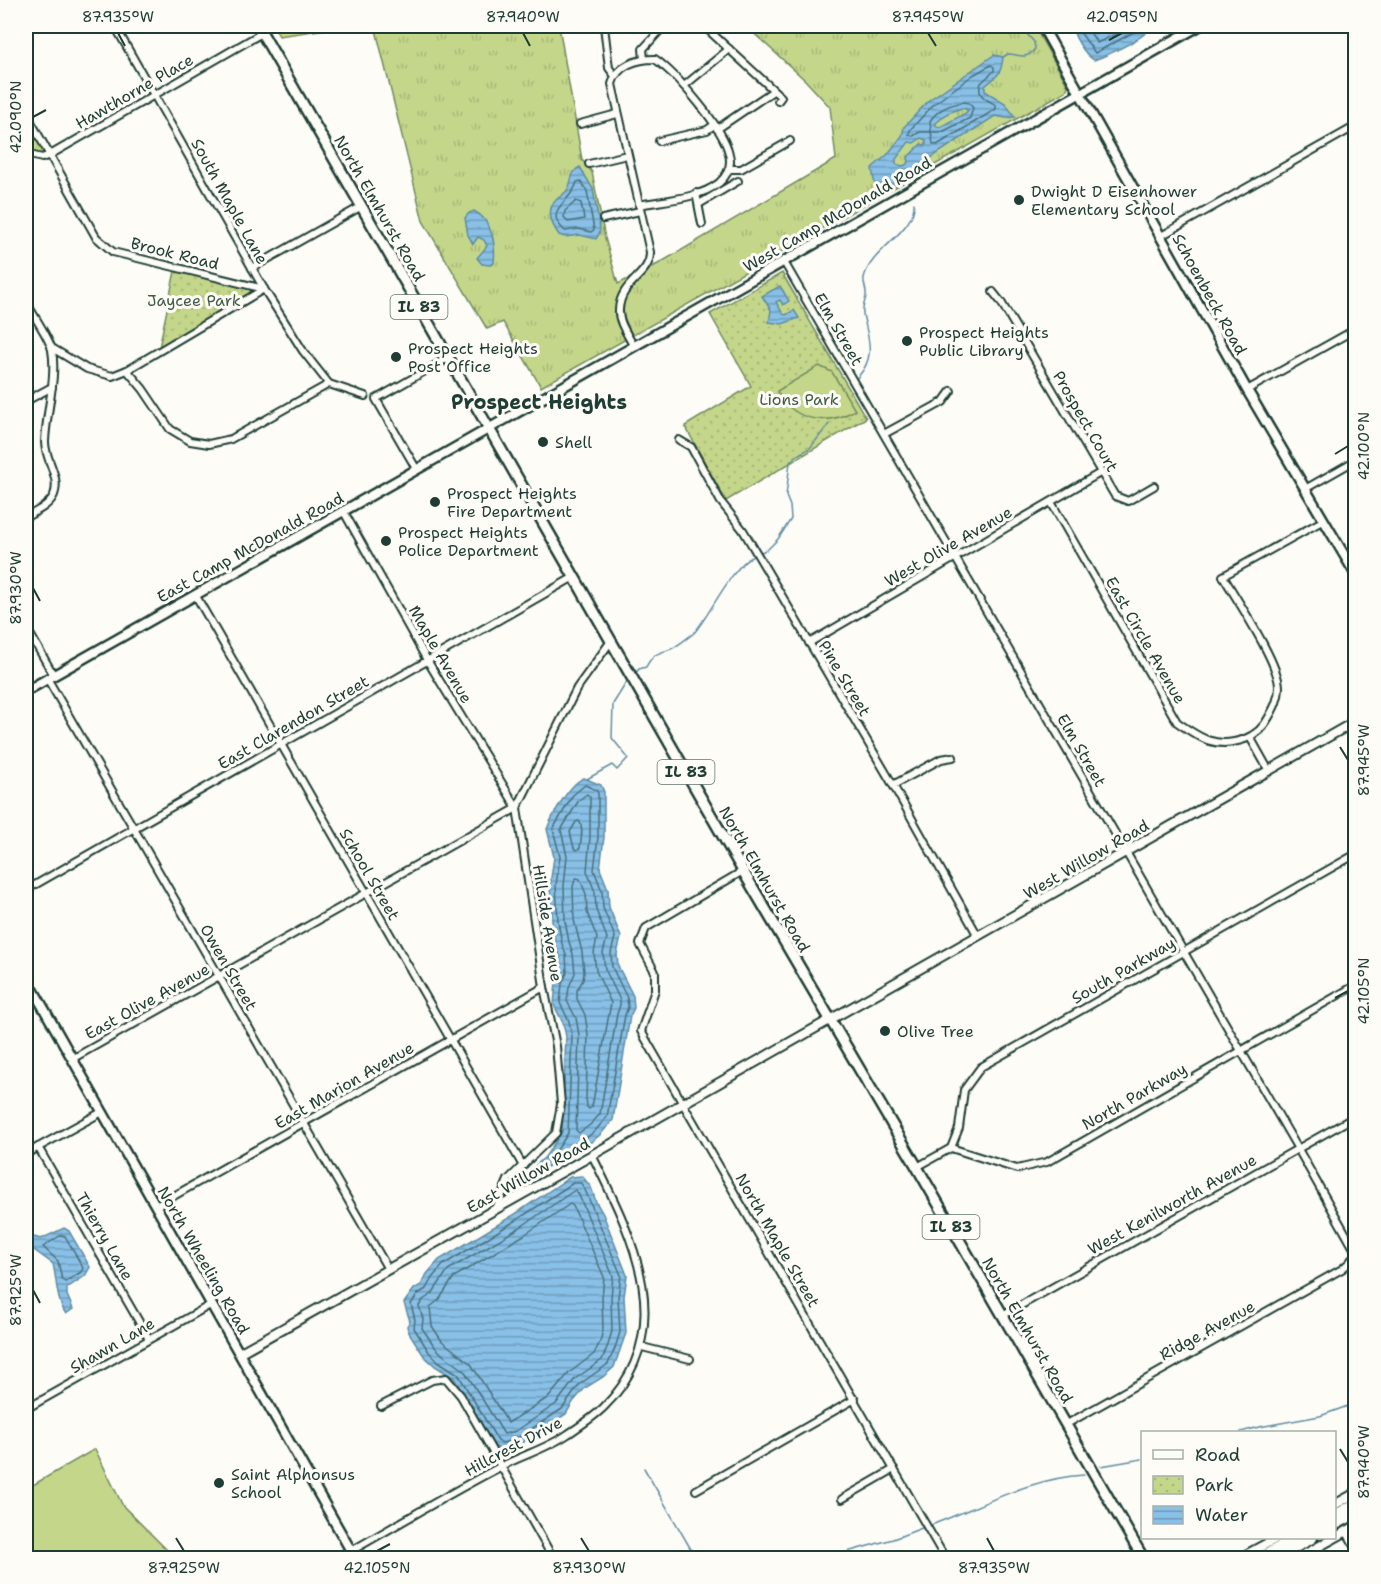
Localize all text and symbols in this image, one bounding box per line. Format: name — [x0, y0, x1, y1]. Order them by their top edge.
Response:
text: 87.935°W — [82, 7, 154, 27]
text: 87.940°W — [486, 7, 560, 27]
text: 87.945°W — [892, 7, 964, 27]
text: 42.095°N — [1086, 7, 1158, 27]
street label: Hawthorne Place — [71, 49, 197, 134]
text: 42.090°N — [6, 80, 26, 154]
street label: North Elmhurst Road — [329, 131, 430, 285]
street label: South Maple Lane — [186, 135, 273, 268]
street label: West Camp McDonald Road — [739, 152, 935, 277]
place label: Dwight D Eisenhower Elementary School — [1031, 181, 1197, 220]
marker: Dwight D Eisenhower Elementary School — [1012, 193, 1026, 207]
street label: Schoenbeck Road — [1168, 230, 1252, 359]
street label: Brook Road — [129, 232, 221, 275]
street label: Elm Street — [809, 289, 868, 370]
park label: Jaycee Park — [147, 290, 241, 311]
road number: IL 83 — [390, 295, 448, 319]
place label: Prospect Heights Public Library — [919, 322, 1049, 361]
marker: Prospect Heights Public Library — [900, 334, 914, 348]
place label: Prospect Heights Post Office — [408, 338, 538, 377]
marker: Prospect Heights Post Office — [389, 350, 403, 364]
street label: Prospect Court — [1048, 367, 1123, 476]
district label: Prospect Heights — [451, 389, 627, 415]
park label: Lions Park — [759, 389, 839, 410]
text: 42.100°N — [1354, 412, 1374, 480]
place label: Shell — [555, 432, 592, 453]
marker: Shell — [536, 435, 550, 449]
place label: Prospect Heights Fire Department — [447, 483, 577, 522]
street label: East Camp McDonald Road — [153, 487, 347, 608]
marker: Prospect Heights Fire Department — [428, 495, 442, 509]
street label: West Olive Avenue — [881, 501, 1016, 591]
place label: Prospect Heights Police Department — [398, 522, 539, 561]
marker: Prospect Heights Police Department — [379, 534, 393, 548]
text: 87.930°W — [6, 551, 26, 625]
street label: East Circle Avenue — [1101, 573, 1191, 708]
street label: Maple Avenue — [404, 601, 477, 707]
street label: Pine Street — [814, 637, 875, 720]
street label: East Clarendon Street — [214, 671, 373, 774]
street label: Elm Street — [1052, 710, 1111, 791]
text: 87.945°W — [1354, 724, 1374, 796]
road number: IL 83 — [658, 760, 714, 784]
street label: North Elmhurst Road — [714, 802, 815, 956]
street label: West Willow Road — [1020, 815, 1153, 904]
street label: School Street — [335, 824, 404, 924]
street label: Hillside Avenue — [528, 863, 567, 983]
street label: Owen Street — [195, 920, 262, 1014]
street label: South Parkway — [1068, 932, 1179, 1009]
street label: East Olive Avenue — [81, 958, 213, 1045]
text: 42.105°N — [1354, 958, 1374, 1024]
place label: Olive Tree — [897, 1021, 974, 1042]
marker: Olive Tree — [878, 1024, 892, 1038]
street label: East Marion Avenue — [271, 1037, 418, 1134]
street label: North Parkway — [1078, 1058, 1190, 1135]
street label: East Willow Road — [463, 1133, 594, 1218]
street label: West Kenilworth Avenue — [1084, 1149, 1260, 1260]
street label: North Maple Street — [731, 1170, 824, 1311]
street label: North Wheeling Road — [153, 1182, 255, 1338]
street label: Thierry Lane — [71, 1188, 138, 1284]
road number: IL 83 — [922, 1215, 980, 1239]
street label: North Elmhurst Road — [977, 1253, 1078, 1407]
text: 87.925°W — [6, 1254, 26, 1326]
street label: Ridge Avenue — [1156, 1296, 1259, 1365]
street label: Shawn Lane — [66, 1313, 158, 1378]
street label: Hillcrest Drive — [461, 1412, 566, 1481]
text: 87.940°W — [1354, 1425, 1374, 1499]
legend — [1141, 1431, 1336, 1539]
text: Road — [1195, 1443, 1240, 1467]
place label: Saint Alphonsus School — [231, 1464, 355, 1503]
text: Park — [1195, 1473, 1234, 1497]
marker: Saint Alphonsus School — [212, 1476, 226, 1490]
text: Water — [1195, 1503, 1248, 1527]
text: 87.925°W — [148, 1558, 220, 1578]
text: 42.105°N — [344, 1558, 410, 1578]
text: 87.930°W — [552, 1558, 626, 1578]
text: 87.935°W — [958, 1558, 1030, 1578]

